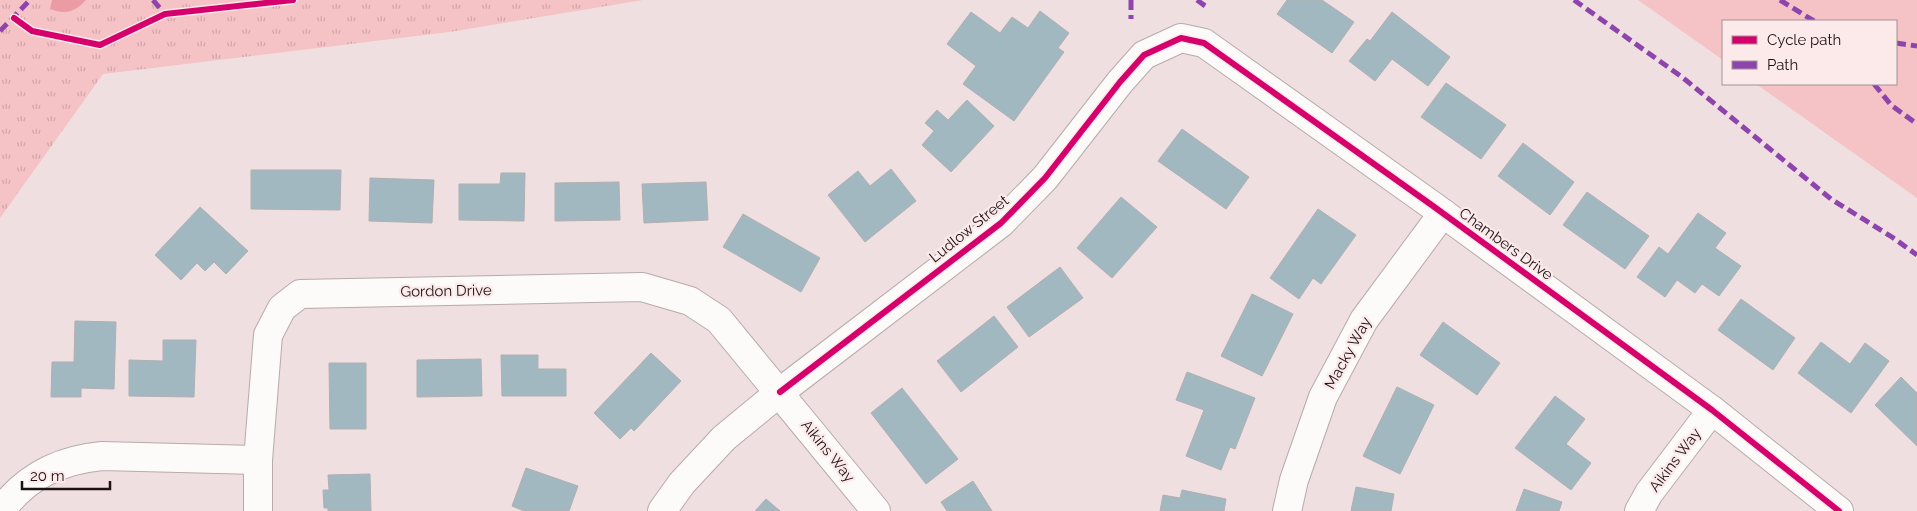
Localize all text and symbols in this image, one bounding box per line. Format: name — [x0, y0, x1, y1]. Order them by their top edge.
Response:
legend — [1722, 20, 1897, 85]
text: Cycle path — [1767, 31, 1841, 49]
text: Path — [1767, 56, 1798, 74]
street label: Ludlow Street — [926, 192, 1012, 266]
street label: Chambers Drive — [1456, 204, 1556, 284]
street label: Gordon Drive — [400, 281, 492, 301]
street label: Macky Way — [1321, 314, 1375, 392]
street label: Aikins Way — [797, 416, 859, 486]
street label: Aikins Way — [1645, 425, 1705, 495]
scale bar — [22, 458, 110, 490]
text: 20 m — [30, 467, 65, 485]

